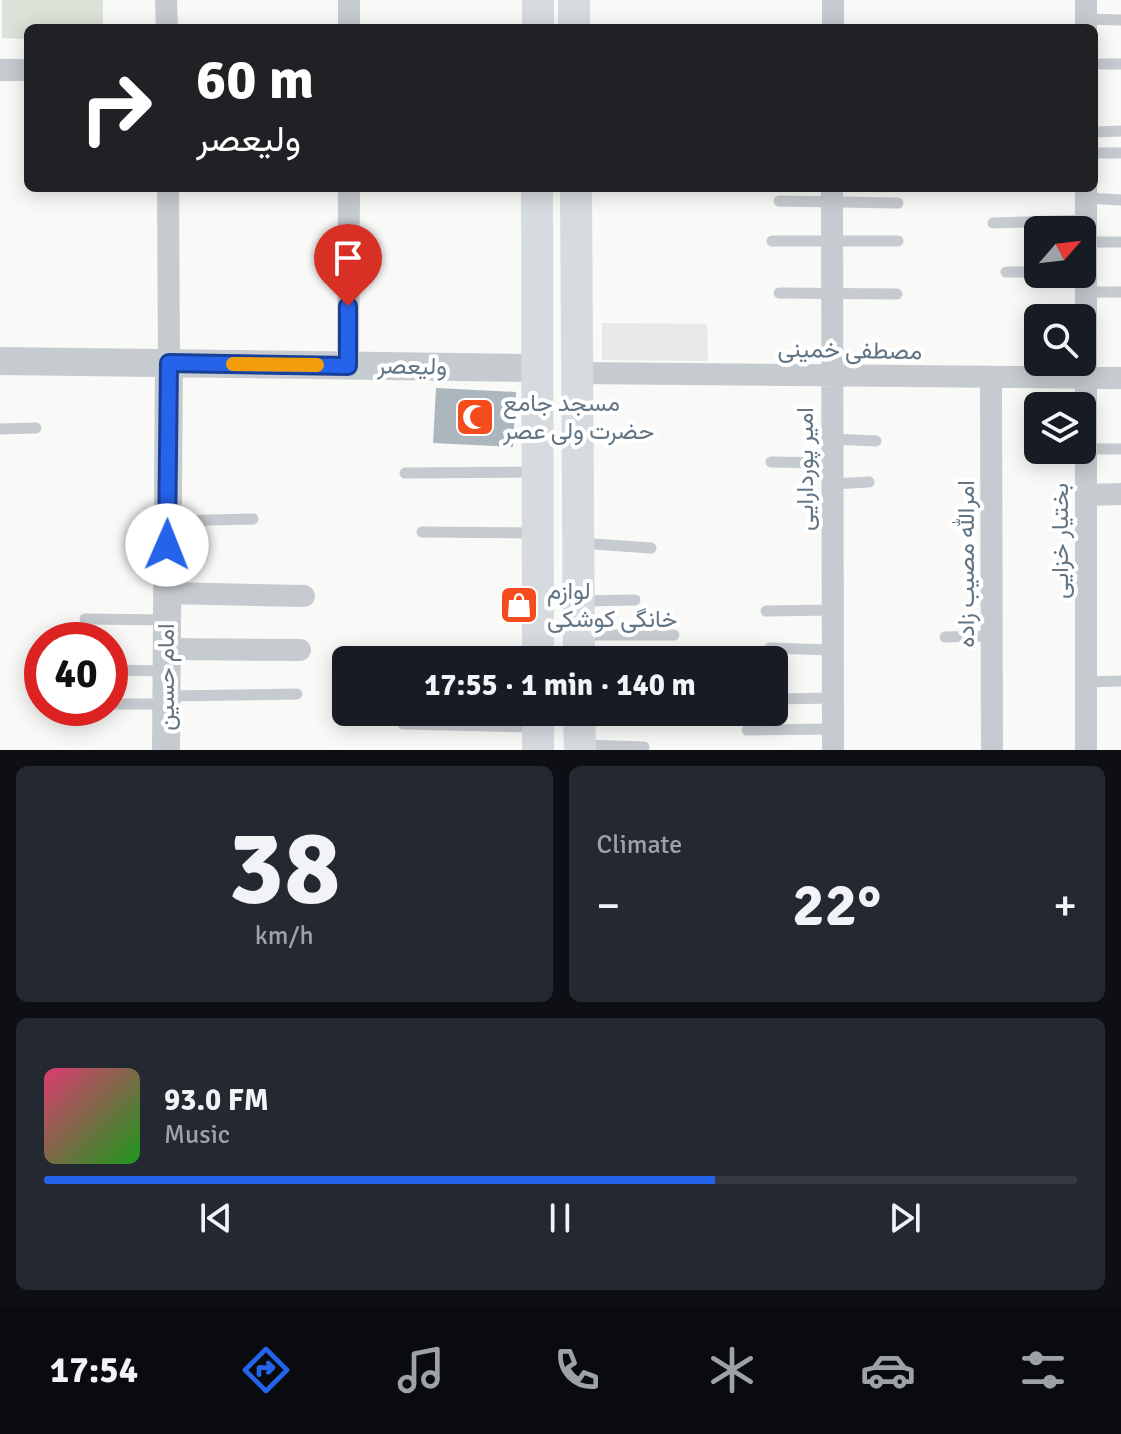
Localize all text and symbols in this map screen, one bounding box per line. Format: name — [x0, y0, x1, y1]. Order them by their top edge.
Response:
text: 60 m — [196, 45, 314, 114]
icon: right — [64, 56, 168, 160]
text: وليعصر — [196, 117, 301, 162]
north arrow — [1024, 216, 1096, 288]
map controls — [1024, 216, 1096, 464]
pin — [314, 224, 382, 306]
icon: arrive — [326, 236, 370, 280]
button: search — [1024, 304, 1096, 376]
street label: مصطفی خمینی — [777, 334, 923, 366]
street label: وليعصر — [376, 350, 447, 382]
place label: مسجد جامع حضرت ولی عصر — [502, 388, 654, 446]
button: layers — [1024, 392, 1096, 464]
mosque icon: مسجد جامع حضرت ولی عصر — [454, 396, 496, 438]
street label: امیر پوردارایی — [790, 407, 821, 531]
street label: امرالله مصیب زاده — [951, 480, 981, 648]
street label: بختیار خزایی — [1045, 483, 1075, 599]
position arrow — [125, 503, 209, 587]
place label: لوازم خانگی کوشکی — [547, 576, 677, 634]
shop icon: لوازم خانگی کوشکی — [498, 584, 540, 626]
speed limit sign: 40 — [24, 622, 128, 726]
street label: امام حسین — [151, 623, 182, 731]
text: 17:55 · 1 min · 140 m — [424, 667, 696, 704]
text: 38 — [228, 804, 340, 932]
text: Climate — [597, 829, 682, 861]
text: 22° — [792, 869, 881, 943]
text: − — [597, 879, 620, 933]
text: + — [1053, 879, 1077, 933]
text: km/h — [255, 920, 314, 952]
text: 93.0 FM — [164, 1082, 269, 1119]
text: Music — [164, 1119, 230, 1151]
icon: previous — [194, 1196, 238, 1240]
icon: pause — [538, 1196, 582, 1240]
icon: next — [883, 1196, 927, 1240]
icon: directions — [238, 1342, 294, 1398]
icon: music — [393, 1342, 449, 1398]
icon: phone — [549, 1342, 605, 1398]
icon: climate — [704, 1342, 760, 1398]
icon: car — [860, 1342, 916, 1398]
icon: filters — [1015, 1342, 1071, 1398]
text: 17:54 — [50, 1348, 138, 1393]

